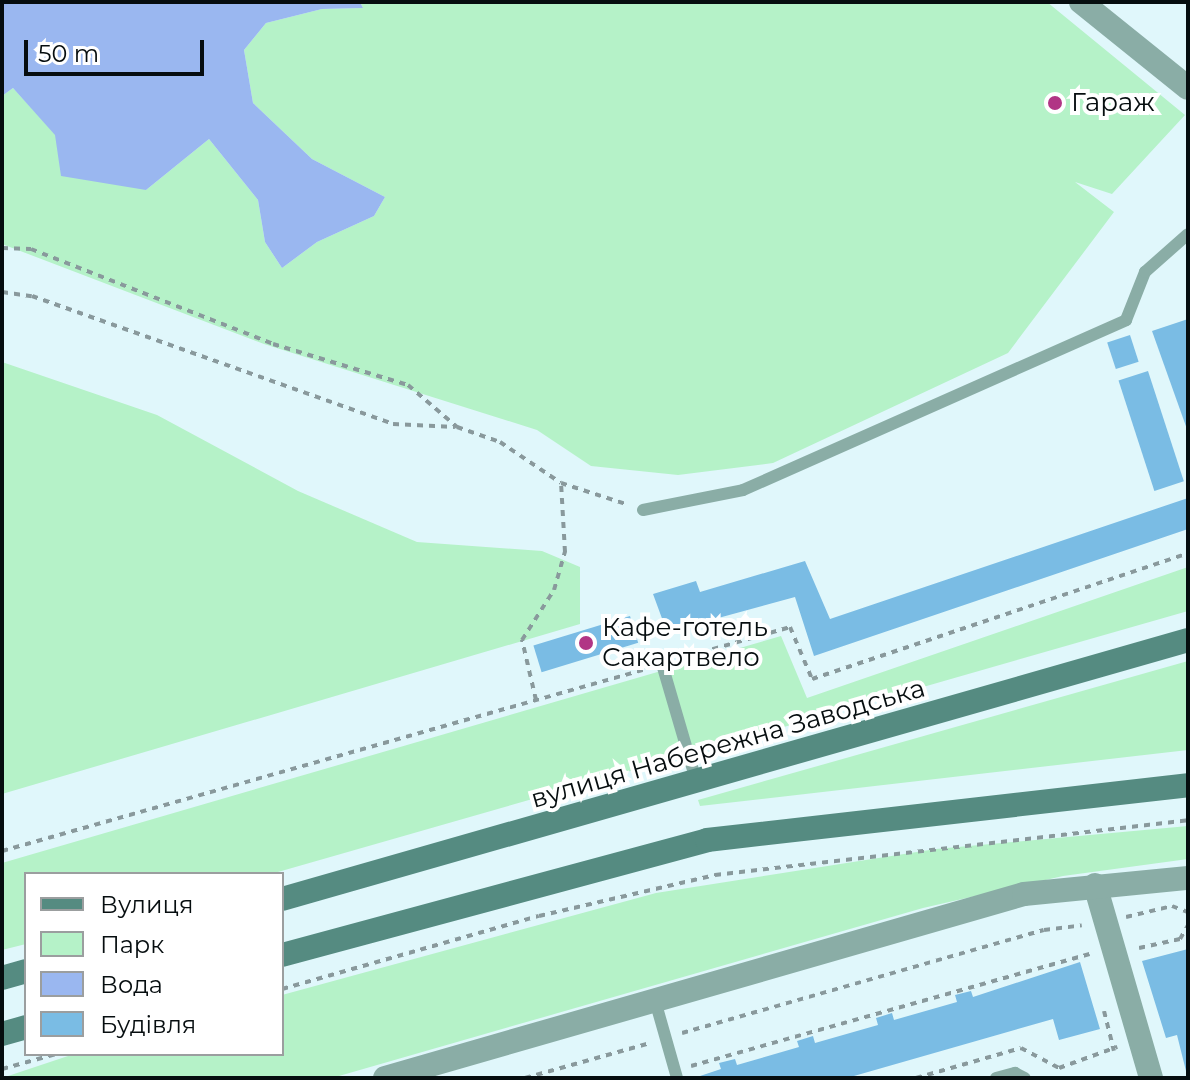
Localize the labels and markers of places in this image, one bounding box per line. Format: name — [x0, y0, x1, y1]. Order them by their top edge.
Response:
place label: Гараж — [1071, 87, 1155, 119]
marker: Гараж — [1046, 94, 1064, 112]
place label: Кафе-готель Сакартвело — [602, 612, 768, 674]
marker: Кафе-готель Сакартвело — [577, 634, 595, 652]

